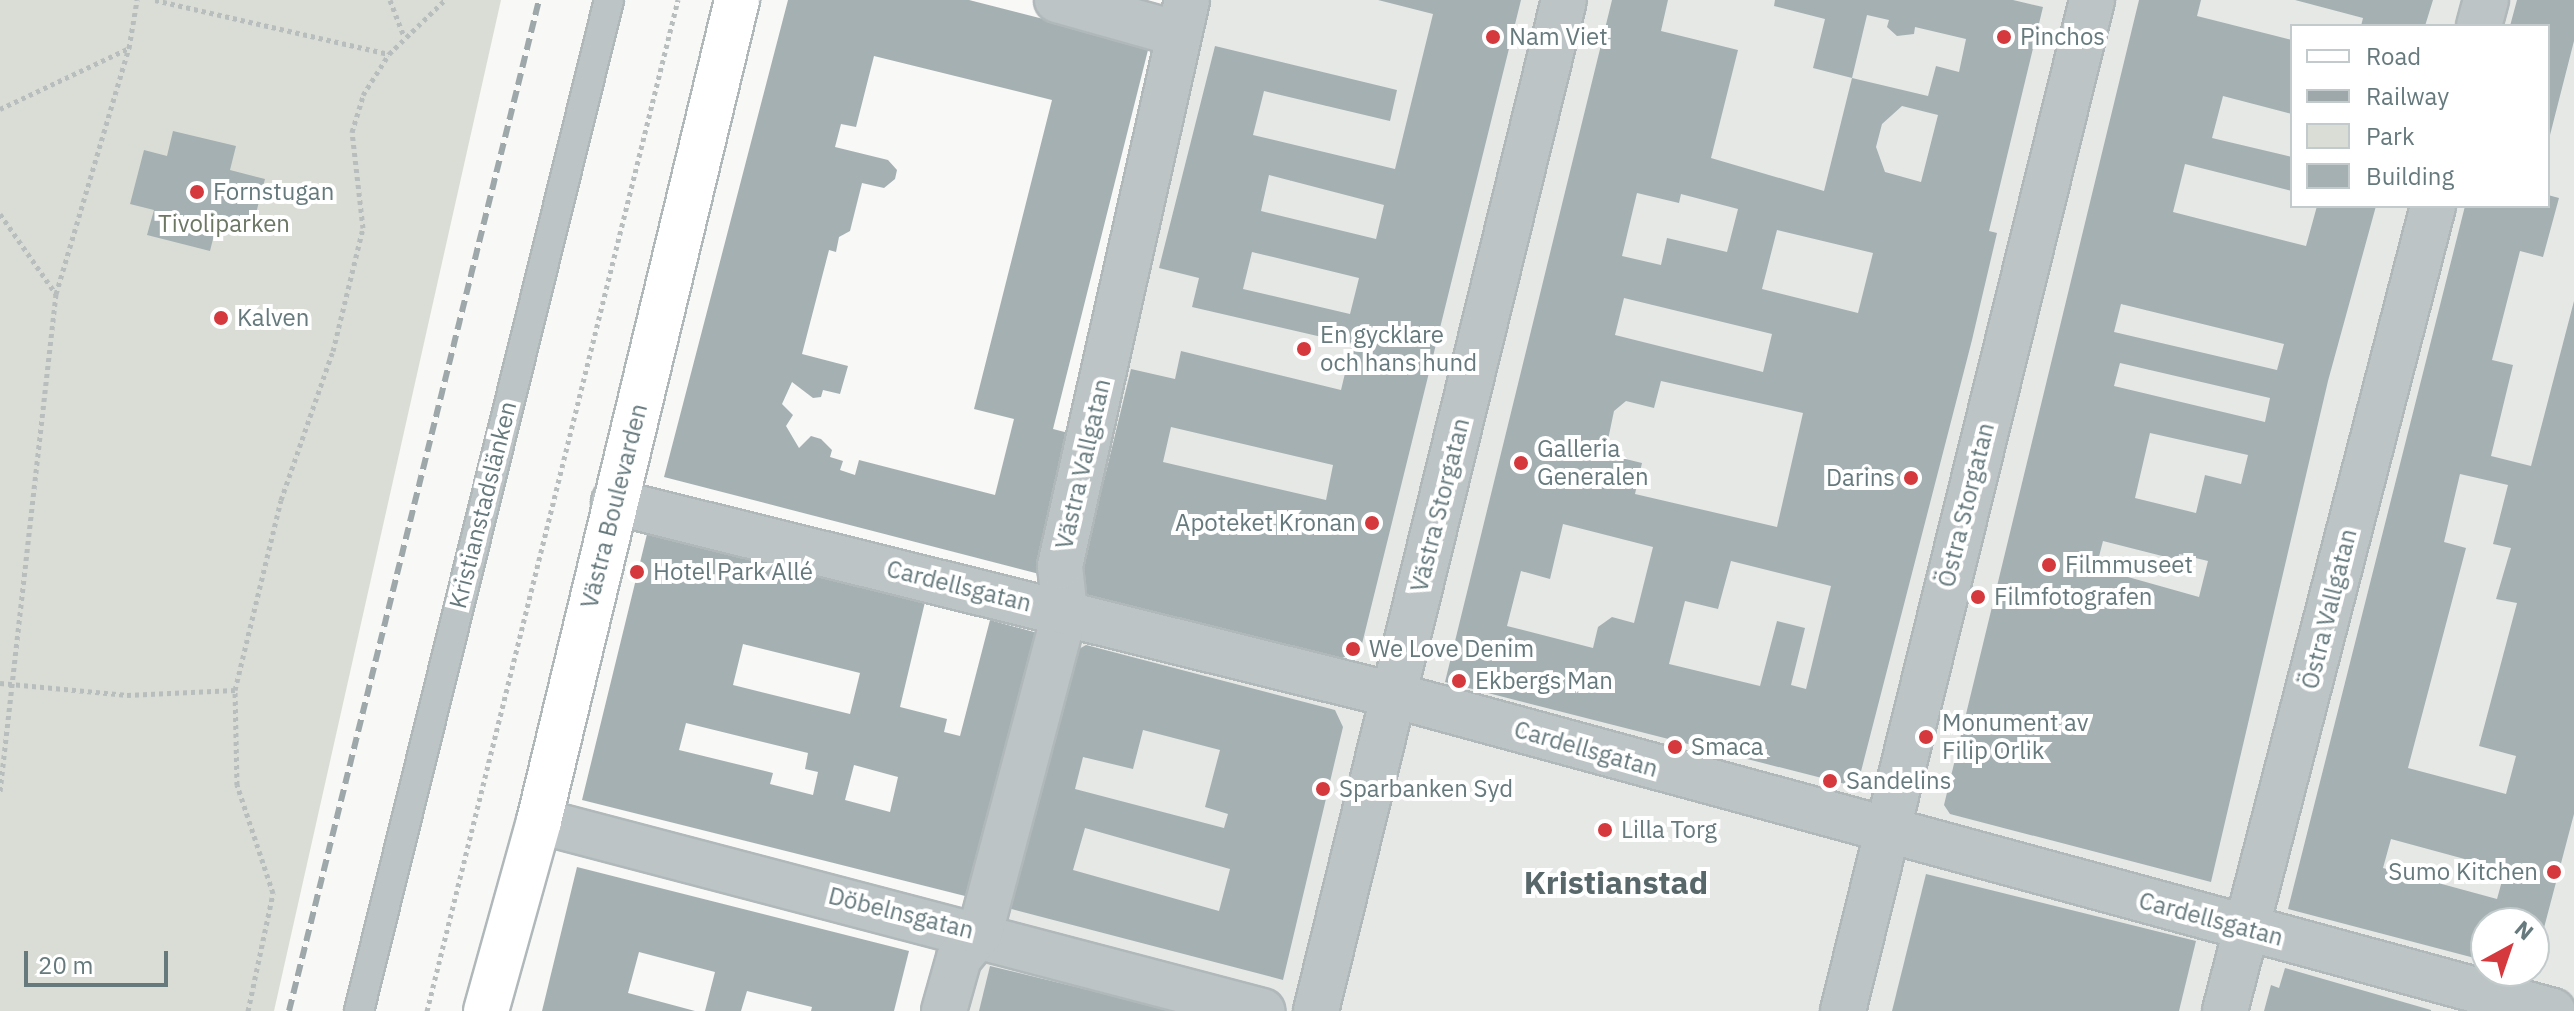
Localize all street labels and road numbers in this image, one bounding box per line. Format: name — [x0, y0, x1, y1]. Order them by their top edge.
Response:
street label: Västra Vallgatan — [1049, 376, 1117, 552]
street label: Kristianstadslänken — [443, 398, 523, 612]
street label: Västra Boulevarden — [575, 401, 653, 611]
street label: Västra Storgatan — [1404, 415, 1476, 595]
street label: Östra Storgatan — [1932, 420, 2000, 590]
street label: Östra Vallgatan — [2295, 526, 2363, 692]
street label: Cardellsgatan — [884, 554, 1034, 618]
street label: Cardellsgatan — [1511, 715, 1661, 783]
street label: Döbelnsgatan — [825, 881, 977, 945]
street label: Cardellsgatan — [2136, 886, 2286, 952]

